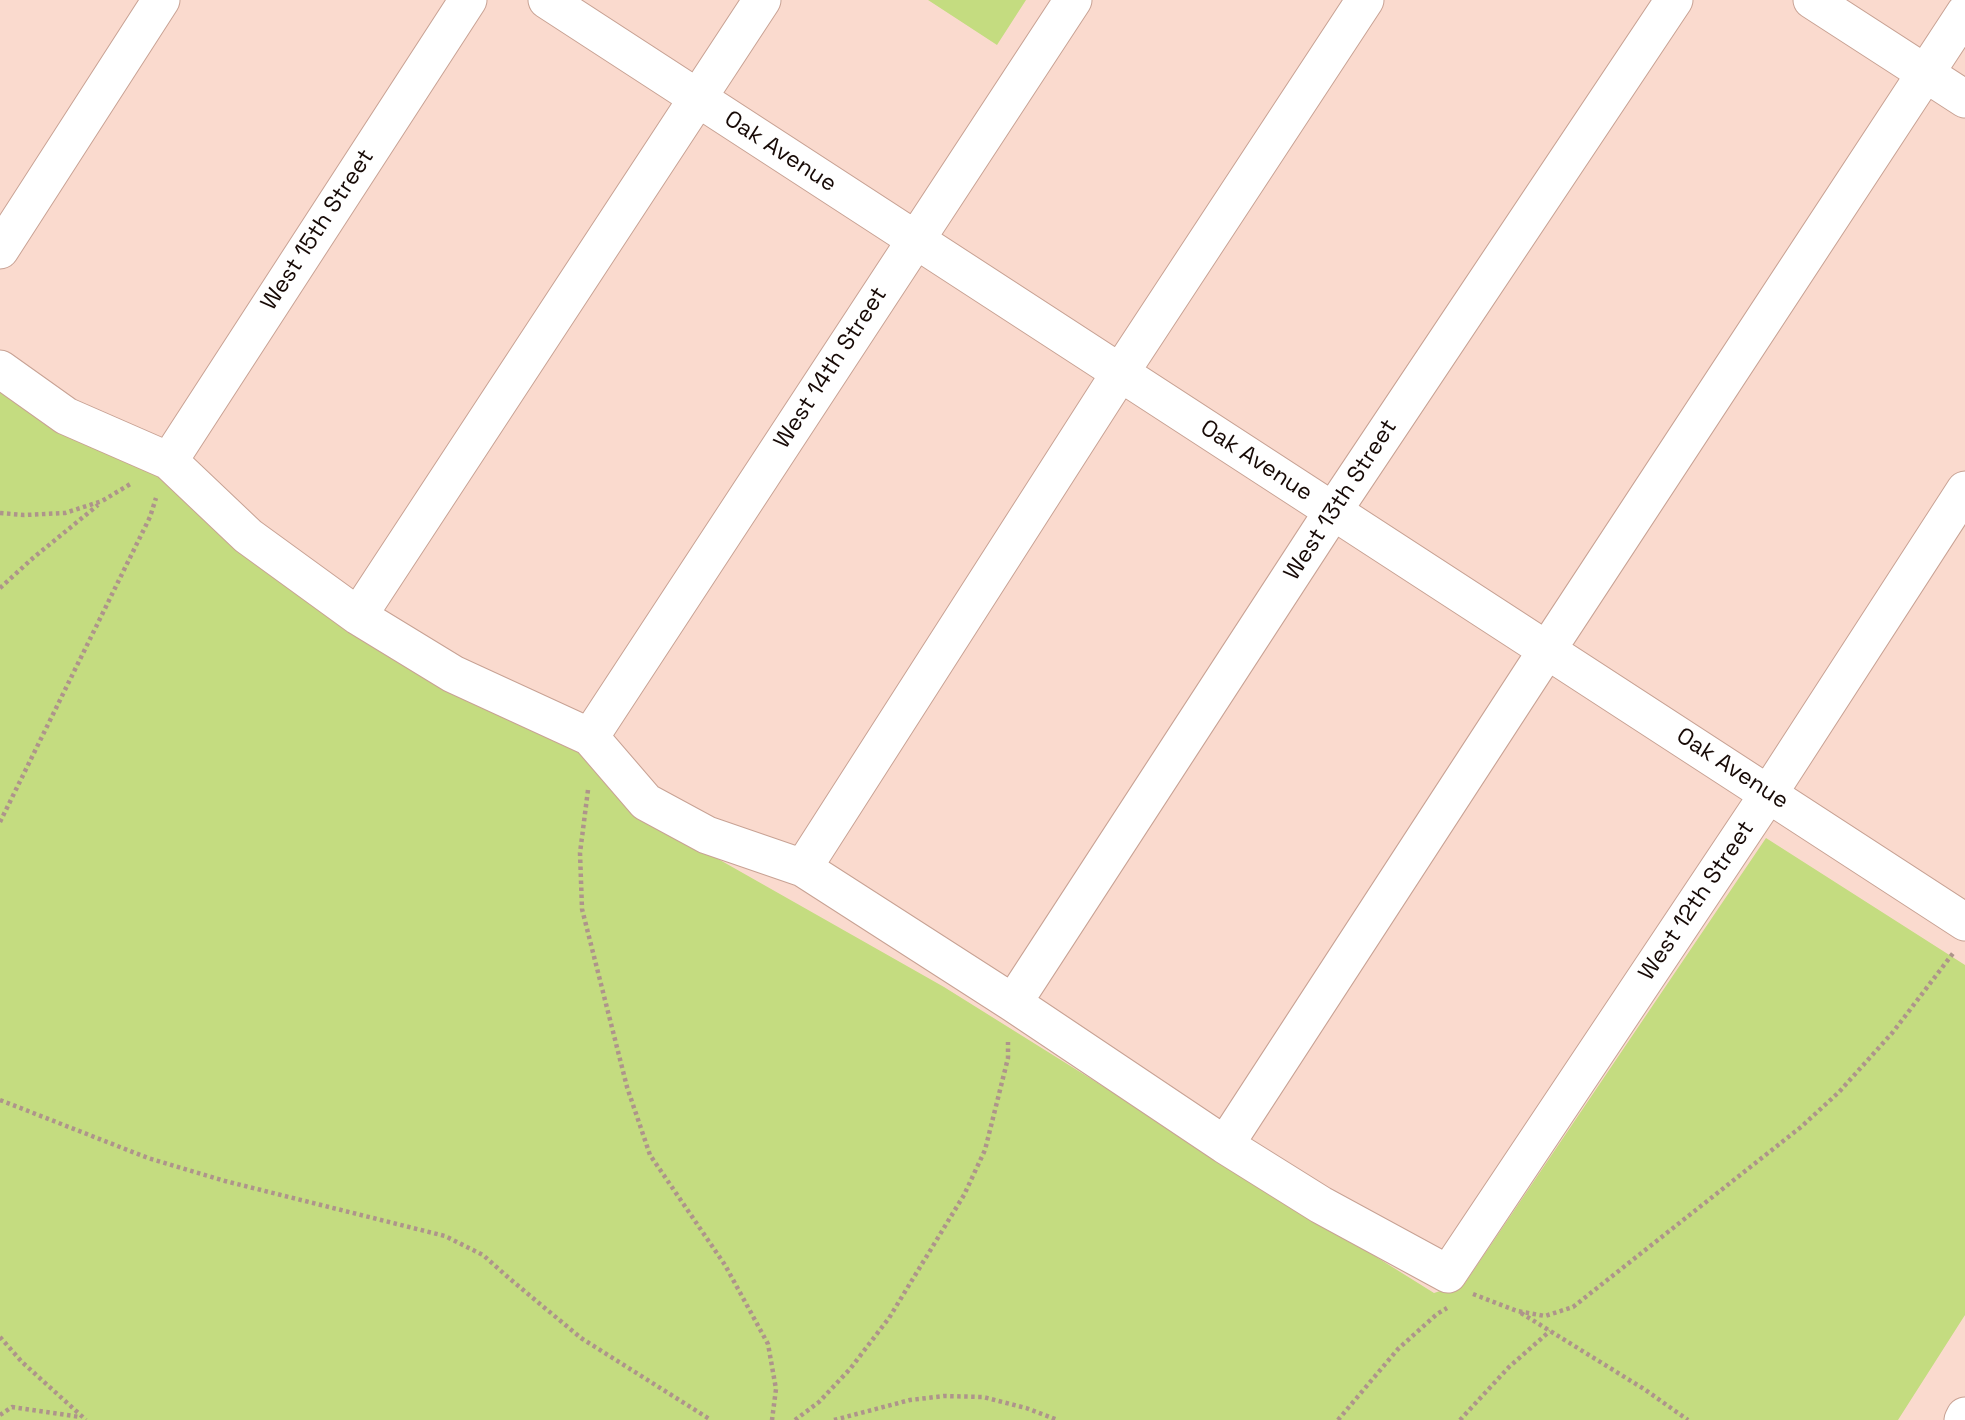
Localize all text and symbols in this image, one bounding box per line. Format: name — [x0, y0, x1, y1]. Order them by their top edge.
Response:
street label: Oak Avenue — [719, 106, 841, 198]
street label: West 15th Street — [256, 144, 380, 316]
street label: West 14th Street — [769, 282, 893, 454]
street label: West 13th Street — [1279, 414, 1403, 586]
street label: Oak Avenue — [1195, 415, 1317, 507]
street label: Oak Avenue — [1671, 723, 1793, 815]
street label: West 12th Street — [1634, 816, 1760, 986]

